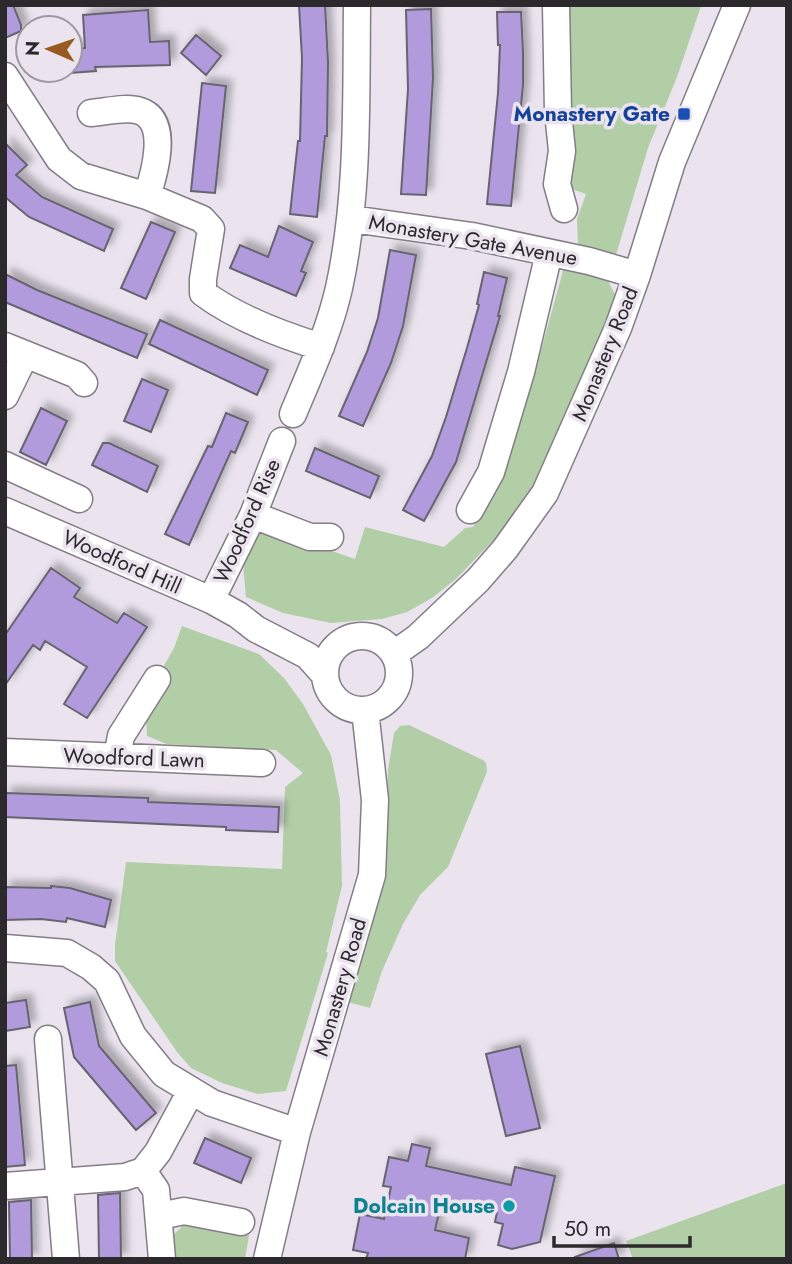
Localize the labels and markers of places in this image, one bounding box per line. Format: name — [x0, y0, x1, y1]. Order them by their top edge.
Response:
place label: Monastery Gate — [514, 99, 670, 129]
marker: Monastery Gate — [676, 106, 692, 122]
place label: Dolcain House — [353, 1191, 495, 1221]
marker: Dolcain House — [501, 1198, 517, 1214]

